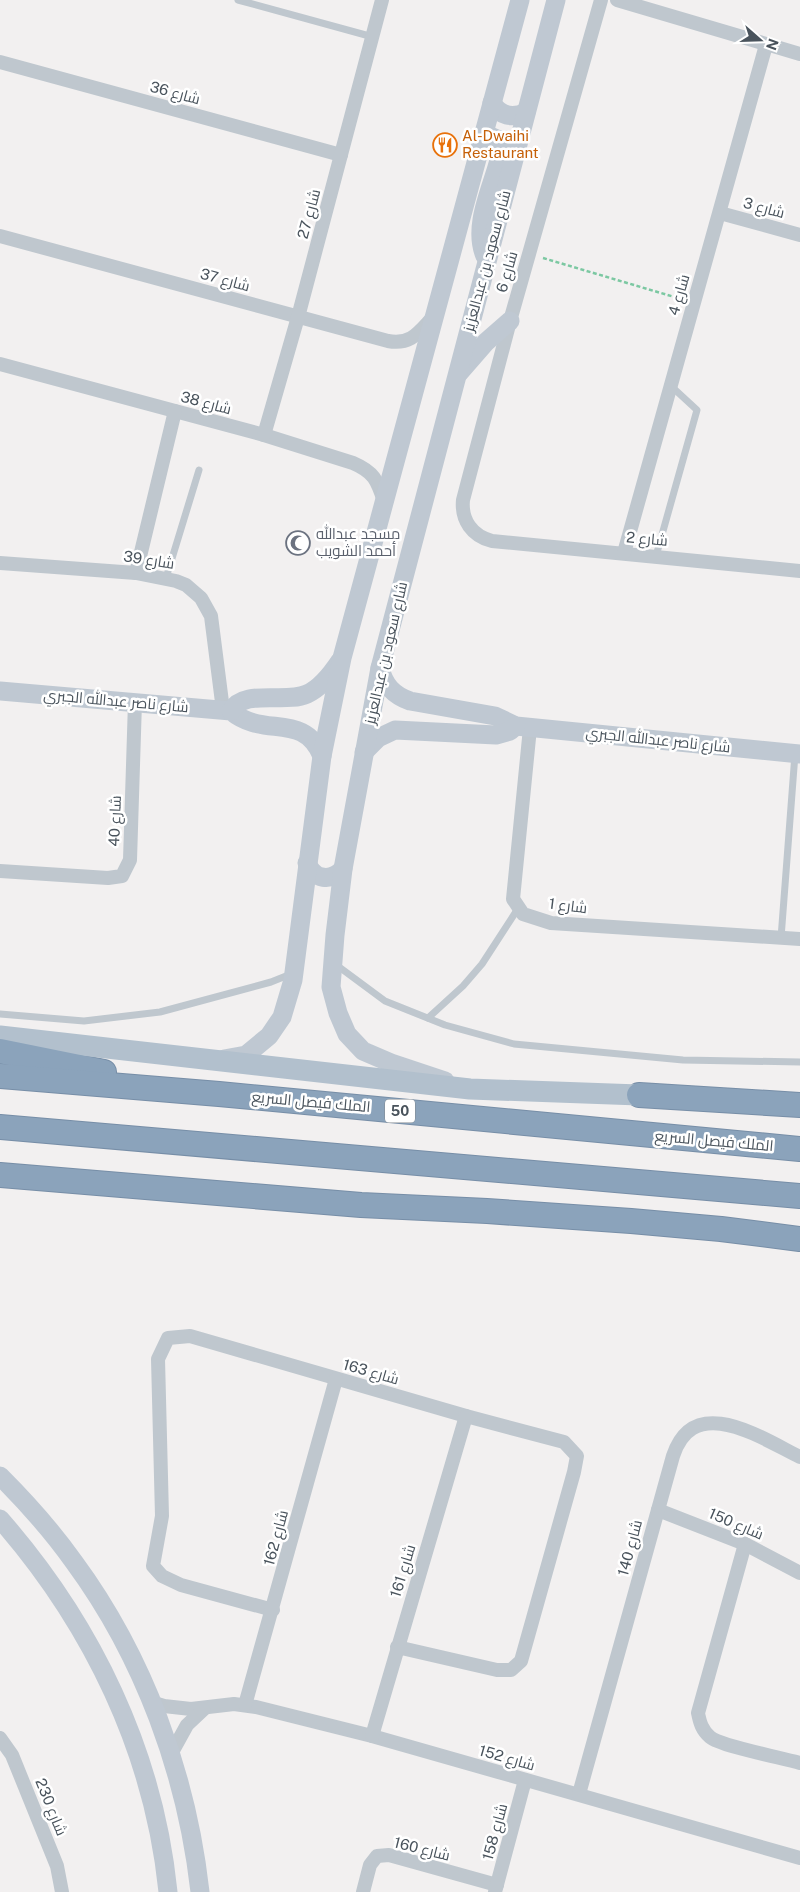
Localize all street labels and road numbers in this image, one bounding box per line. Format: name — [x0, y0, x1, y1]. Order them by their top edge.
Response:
street label: شارع 36 — [147, 78, 202, 110]
street label: شارع 27 — [294, 187, 326, 241]
street label: شارع سعود بن عبدالعزيز — [459, 188, 516, 335]
street label: شارع 3 — [741, 194, 787, 224]
street label: شارع 6 — [493, 249, 523, 295]
street label: شارع 37 — [198, 265, 252, 297]
street label: شارع 4 — [665, 272, 695, 318]
street label: شارع 38 — [178, 388, 233, 420]
street label: شارع 2 — [625, 528, 669, 552]
street label: شارع 39 — [122, 547, 176, 575]
street label: شارع سعود بن عبدالعزيز — [361, 580, 413, 727]
street label: شارع ناصر عبدالله الجبري — [43, 685, 189, 719]
street label: شارع ناصر عبدالله الجبري — [584, 722, 731, 760]
street label: شارع 40 — [105, 795, 127, 847]
street label: شارع 1 — [547, 895, 588, 919]
street label: الملك فيصل السريع — [251, 1088, 371, 1118]
road number: 50 — [385, 1100, 415, 1122]
street label: الملك فيصل السريع — [654, 1127, 774, 1157]
street label: شارع 163 — [340, 1355, 401, 1390]
street label: شارع 150 — [705, 1504, 766, 1545]
street label: شارع 162 — [260, 1508, 294, 1568]
street label: شارع 140 — [614, 1518, 648, 1579]
street label: شارع 161 — [386, 1542, 421, 1600]
street label: شارع 152 — [476, 1741, 537, 1776]
street label: شارع 230 — [30, 1776, 71, 1839]
street label: شارع 158 — [479, 1802, 513, 1863]
street label: شارع 160 — [392, 1833, 452, 1867]

